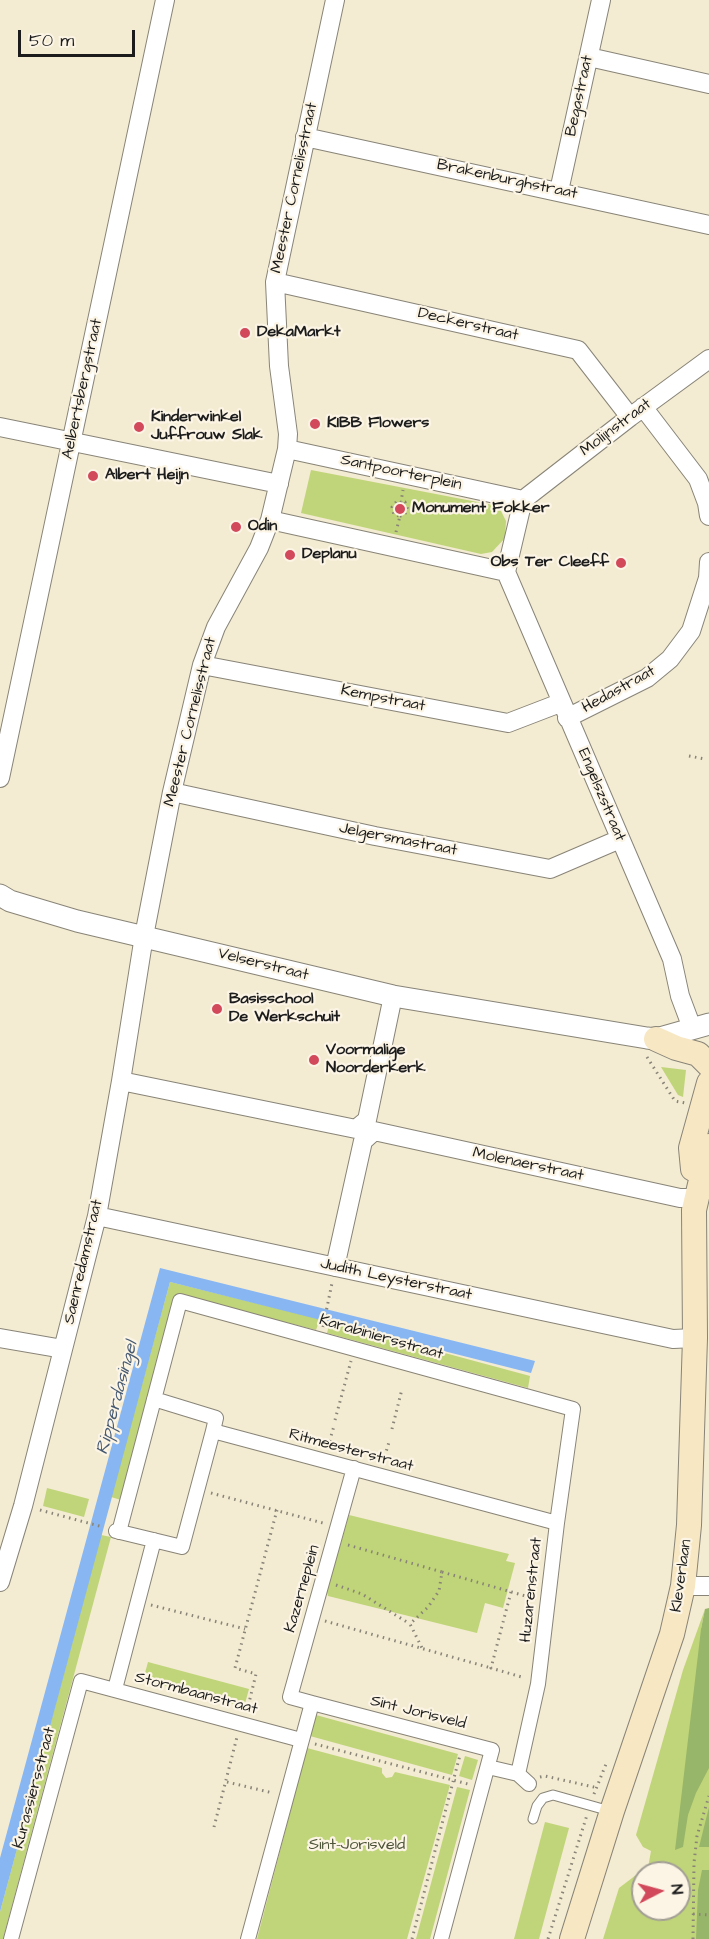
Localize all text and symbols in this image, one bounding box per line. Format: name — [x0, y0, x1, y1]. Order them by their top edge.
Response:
scale bar — [21, 18, 138, 56]
text: 50 m — [29, 28, 74, 53]
street label: Begastraat — [562, 54, 598, 138]
street label: Meester Cornelisstraat — [268, 101, 322, 275]
street label: Brakenburghstraat — [435, 156, 579, 204]
street label: Deckerstraat — [416, 304, 520, 346]
street label: Aelbertsbergstraat — [59, 317, 107, 461]
place label: DekaMarkt — [257, 323, 340, 343]
marker: DekaMarkt — [238, 326, 252, 340]
street label: Molijnstraat — [577, 395, 655, 461]
place label: Kinderwinkel Juffrouw Slak — [151, 408, 263, 446]
place label: KIBB Flowers — [327, 414, 429, 434]
marker: KIBB Flowers — [308, 417, 322, 431]
marker: Kinderwinkel Juffrouw Slak — [132, 420, 146, 434]
street label: Santpoorterplein — [339, 451, 463, 495]
place label: Albert Heijn — [105, 466, 189, 486]
marker: Albert Heijn — [86, 469, 100, 483]
place label: Monument Fokker — [412, 499, 550, 519]
marker: Monument Fokker — [393, 502, 407, 516]
place label: Odin — [248, 517, 277, 537]
marker: Odin — [229, 520, 243, 534]
place label: Deplanu — [302, 545, 357, 565]
marker: Deplanu — [283, 548, 297, 562]
place label: Obs Ter Cleeff — [491, 553, 609, 573]
marker: Obs Ter Cleeff — [614, 556, 628, 570]
street label: Meester Cornelisstraat — [161, 635, 221, 809]
street label: Hedastraat — [579, 662, 659, 718]
street label: Kempstraat — [339, 681, 427, 717]
street label: Engelszstraat — [573, 746, 629, 844]
street label: Jelgersmastraat — [337, 819, 459, 861]
street label: Velserstraat — [216, 944, 310, 986]
place label: Basisschool De Werkschuit — [229, 990, 340, 1028]
marker: Basisschool De Werkschuit — [210, 1002, 224, 1016]
place label: Voormalige Noorderkerk — [326, 1041, 426, 1079]
marker: Voormalige Noorderkerk — [307, 1053, 321, 1067]
street label: Molenaerstraat — [471, 1144, 585, 1186]
street label: Saenredamstraat — [60, 1198, 108, 1326]
street label: Judith Leysterstraat — [318, 1255, 474, 1305]
street label: Karabiniersstraat — [317, 1311, 445, 1365]
water label: Ripperdasingel — [93, 1339, 143, 1457]
street label: Ritmeesterstraat — [287, 1425, 415, 1477]
street label: Huzarenstraat — [517, 1537, 547, 1643]
street label: Kleverlaan — [667, 1538, 697, 1614]
street label: Kazerneplein — [281, 1543, 325, 1635]
street label: Stormbaanstraat — [132, 1668, 260, 1720]
street label: Sint Jorisveld — [368, 1692, 468, 1734]
street label: Kurassiersstraat — [10, 1725, 60, 1851]
park label: Sint-Jorisveld — [309, 1836, 405, 1856]
north arrow — [631, 1861, 691, 1921]
text: N — [665, 1883, 688, 1895]

